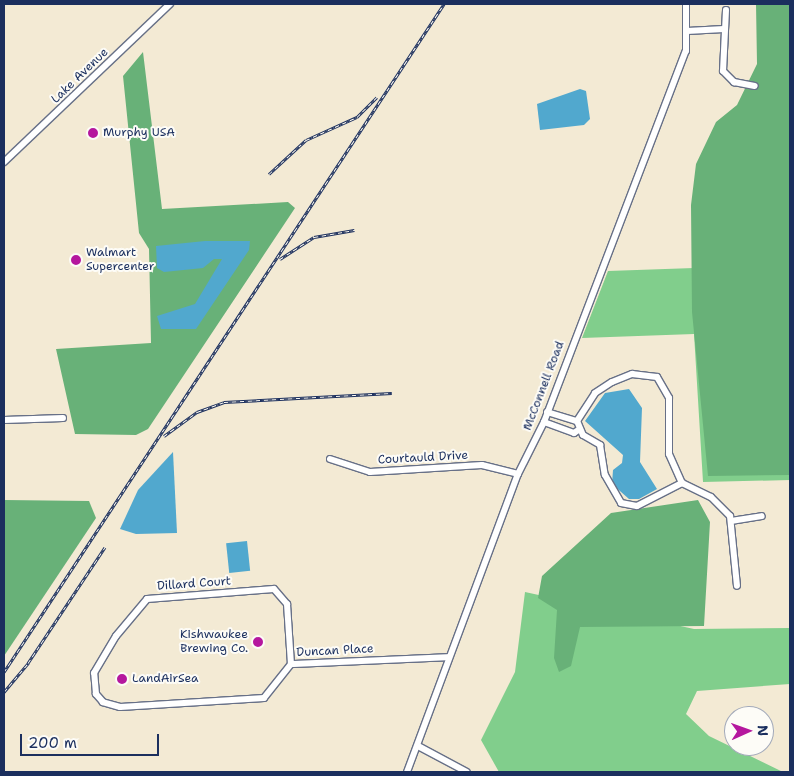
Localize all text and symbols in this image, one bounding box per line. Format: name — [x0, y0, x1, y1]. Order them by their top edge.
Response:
street label: Lake Avenue — [49, 45, 111, 107]
place label: Murphy USA — [103, 126, 175, 140]
marker: Murphy USA — [87, 127, 99, 139]
place label: Walmart Supercenter — [86, 246, 154, 274]
marker: Walmart Supercenter — [70, 254, 82, 266]
street label: McConnell Road — [520, 339, 568, 433]
street label: Courtauld Drive — [378, 448, 468, 468]
street label: Dillard Court — [156, 574, 232, 594]
place label: Kishwaukee Brewing Co. — [180, 628, 248, 656]
marker: Kishwaukee Brewing Co. — [252, 636, 264, 648]
street label: Duncan Place — [296, 642, 374, 660]
place label: LandAirSea — [132, 672, 199, 686]
marker: LandAirSea — [116, 673, 128, 685]
north arrow — [724, 706, 774, 756]
scale bar — [22, 724, 161, 756]
text: N — [754, 725, 772, 736]
text: 200 m — [28, 733, 77, 753]

